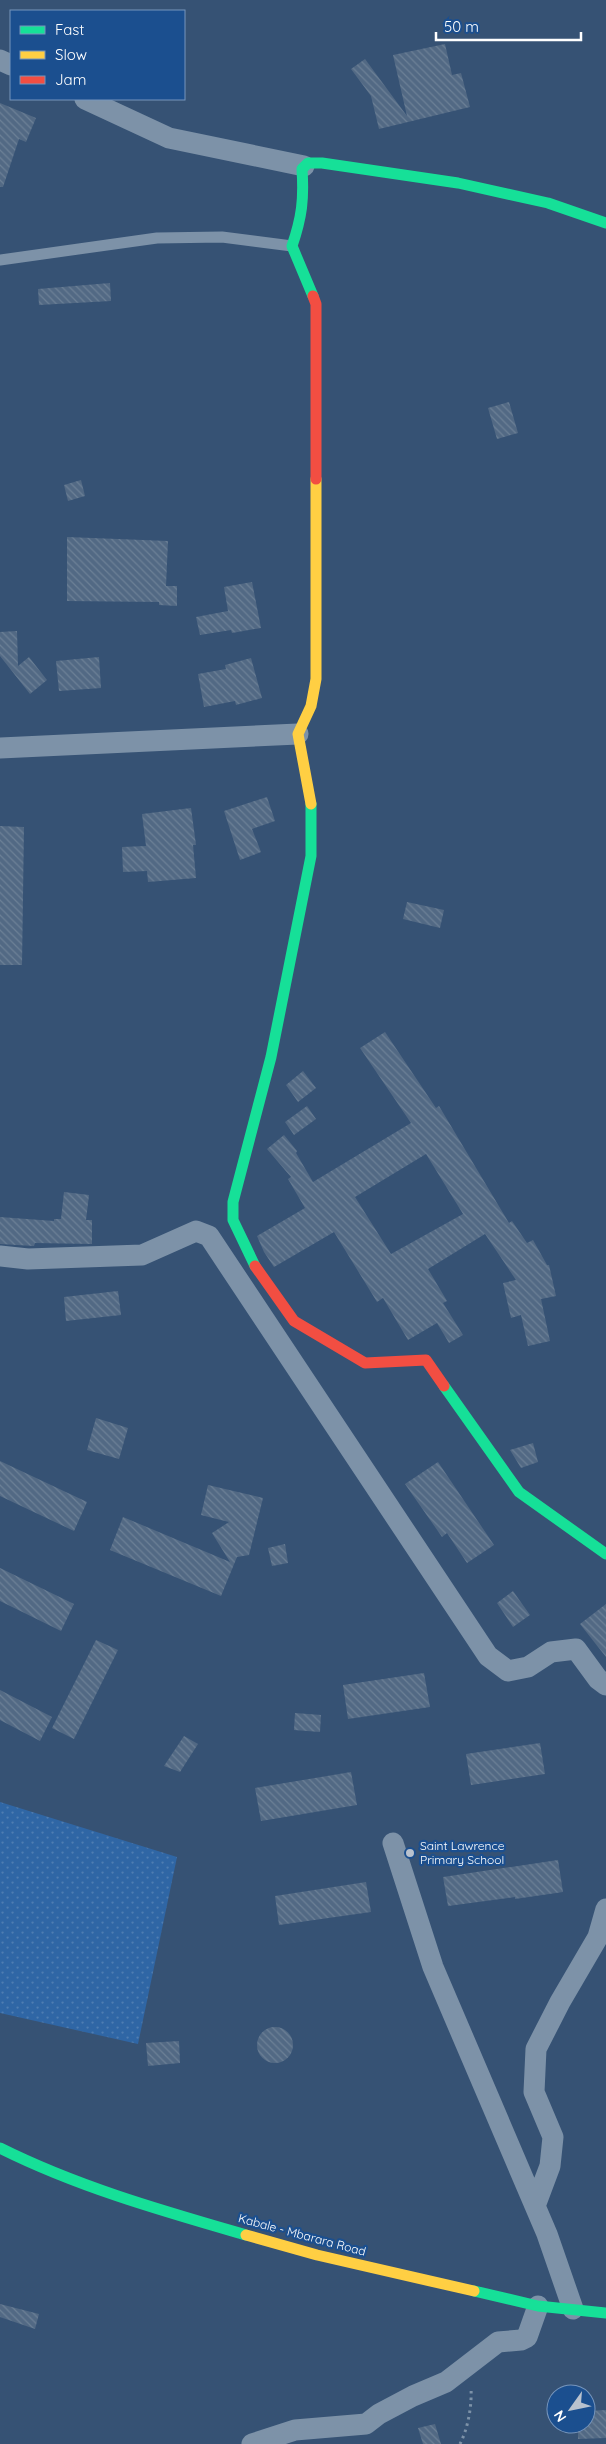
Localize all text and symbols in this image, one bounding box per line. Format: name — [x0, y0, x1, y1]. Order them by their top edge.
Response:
legend — [10, 10, 185, 100]
scale bar — [436, 10, 581, 42]
text: 50 m — [444, 17, 479, 36]
text: Fast — [55, 20, 84, 39]
text: Slow — [55, 45, 87, 64]
text: Jam — [55, 70, 86, 89]
place label: Saint Lawrence Primary School — [420, 1838, 505, 1867]
marker: Saint Lawrence Primary School — [404, 1847, 416, 1859]
street label: Kabale - Mbarara Road — [237, 2210, 368, 2259]
north arrow — [546, 2384, 596, 2434]
text: N — [550, 2407, 570, 2425]

